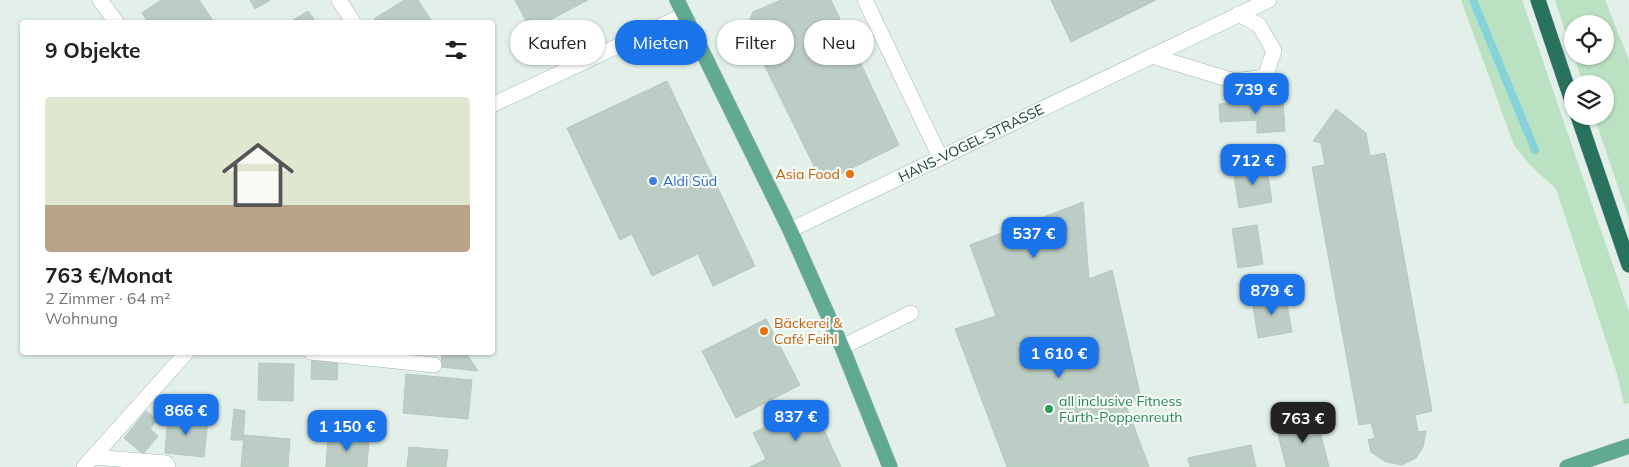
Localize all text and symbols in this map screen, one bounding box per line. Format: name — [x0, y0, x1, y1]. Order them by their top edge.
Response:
map controls — [1564, 15, 1614, 125]
button: locate — [1564, 15, 1614, 65]
chip: Kaufen — [510, 20, 605, 65]
chip: Mieten — [615, 20, 707, 65]
chip: Filter — [717, 20, 794, 65]
chip: Neu — [804, 20, 874, 65]
icon: filters — [442, 36, 470, 64]
text: 9 Objekte — [45, 37, 141, 63]
pin: 739 € — [1221, 72, 1291, 115]
button: layers — [1564, 75, 1614, 125]
text: 739 € — [1235, 79, 1277, 99]
street label: HANS-VOGEL-STRASSE — [895, 100, 1047, 186]
icon: home — [213, 130, 303, 220]
pin: 712 € — [1218, 144, 1288, 186]
text: 712 € — [1232, 150, 1274, 170]
place label: Asia Food — [775, 165, 840, 183]
marker: Asia Food — [844, 168, 856, 180]
place label: Aldi Süd — [663, 172, 717, 190]
marker: Aldi Süd — [647, 175, 659, 187]
pin: 537 € — [999, 216, 1069, 259]
text: 537 € — [1013, 223, 1055, 243]
text: 763 €/Monat — [45, 262, 172, 288]
pin: 879 € — [1237, 274, 1307, 316]
text: 879 € — [1251, 280, 1293, 300]
text: 2 Zimmer · 64 m² — [45, 288, 170, 308]
text: Wohnung — [45, 308, 118, 328]
place label: Bäckerei & Café Feihl — [774, 314, 843, 348]
marker: Bäckerei & Café Feihl — [758, 325, 770, 337]
pin: 1 610 € — [1013, 336, 1105, 379]
text: 1 610 € — [1031, 343, 1087, 363]
place label: all inclusive Fitness Fürth-Poppenreuth — [1059, 392, 1183, 426]
pin: 866 € — [151, 394, 221, 436]
text: 866 € — [165, 400, 207, 420]
pin: 837 € — [761, 400, 831, 442]
pin: 763 € — [1268, 402, 1338, 444]
marker: all inclusive Fitness Fürth-Poppenreuth — [1043, 403, 1055, 415]
text: 837 € — [775, 406, 817, 426]
text: 763 € — [1282, 408, 1324, 428]
pin: 1 150 € — [301, 410, 393, 452]
text: 1 150 € — [319, 416, 375, 436]

